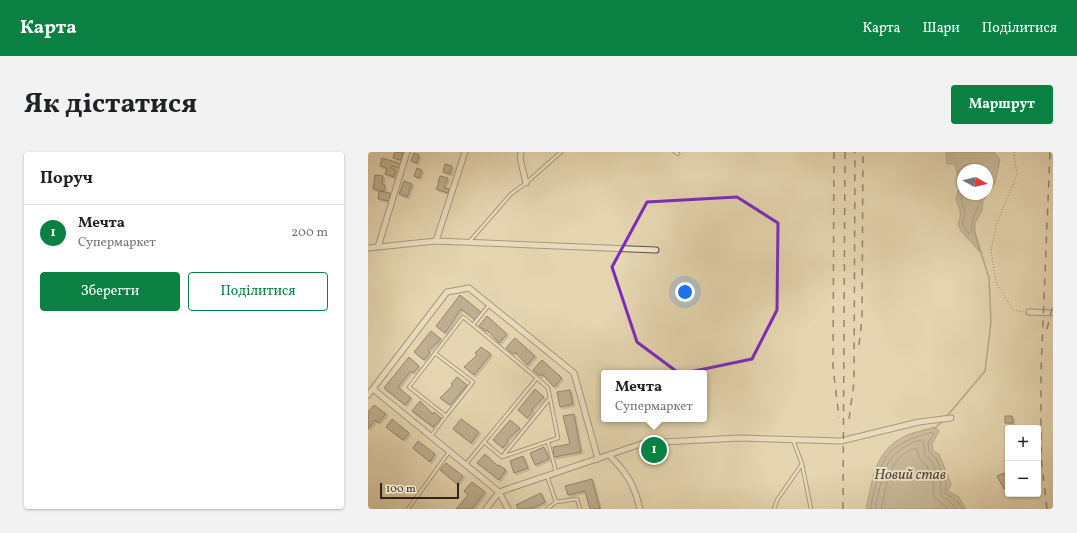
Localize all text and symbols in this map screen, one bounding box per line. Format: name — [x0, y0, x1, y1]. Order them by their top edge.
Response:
text: Карта — [20, 15, 77, 41]
text: Карта — [863, 19, 901, 38]
text: Шари — [923, 19, 960, 38]
text: Поділитися — [982, 19, 1057, 38]
text: Як дістатися — [24, 85, 197, 124]
button: Маршрут — [951, 85, 1053, 124]
north arrow — [957, 164, 993, 200]
text: Поруч — [40, 167, 93, 190]
text: Мечта — [78, 213, 125, 234]
text: 1 — [50, 224, 56, 242]
text: 200 m — [291, 224, 328, 242]
text: Супермаркет — [78, 234, 156, 252]
button: Зберегти — [40, 272, 180, 311]
button: Поділитися — [188, 272, 328, 311]
your location — [675, 282, 695, 302]
popup — [601, 370, 707, 422]
text: Мечта — [615, 377, 662, 398]
text: Супермаркет — [615, 398, 693, 416]
map controls — [1005, 425, 1041, 497]
button: + — [1005, 425, 1041, 461]
pin: 1 — [641, 435, 667, 465]
button: − — [1005, 461, 1041, 497]
water label: Новий став — [874, 465, 946, 486]
scale bar — [380, 481, 459, 500]
text: 100 m — [386, 482, 416, 497]

